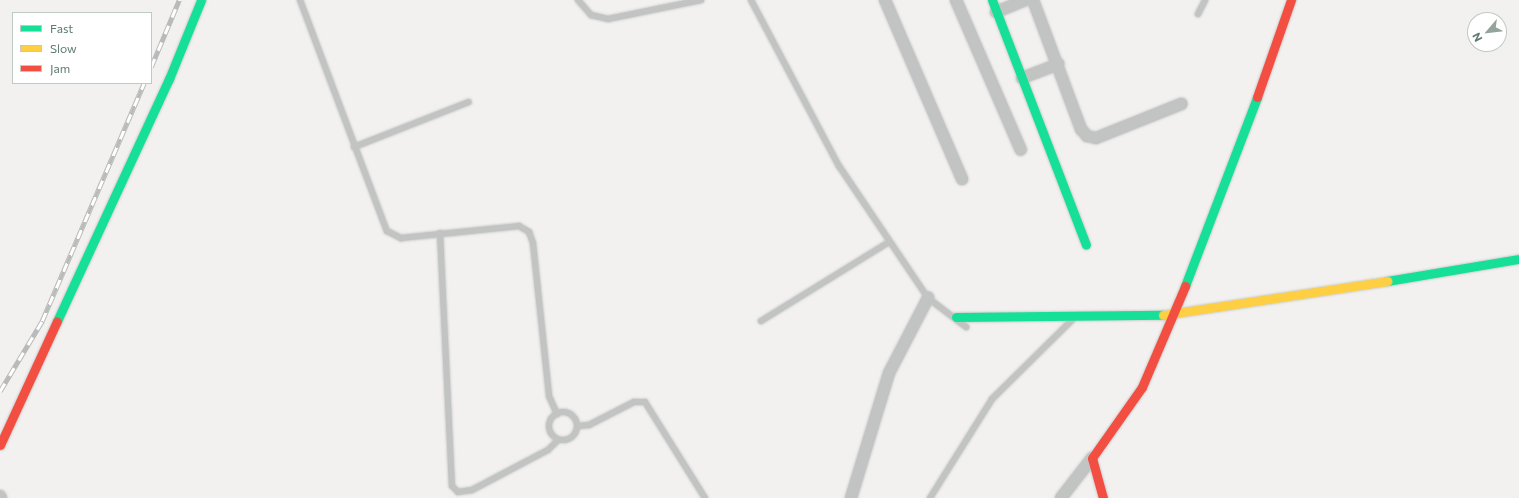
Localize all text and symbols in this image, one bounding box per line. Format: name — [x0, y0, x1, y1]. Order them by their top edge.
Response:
legend — [12, 12, 152, 84]
north arrow — [1467, 12, 1507, 52]
text: Fast — [50, 21, 73, 35]
text: N — [1469, 31, 1485, 44]
text: Slow — [50, 41, 77, 55]
text: Jam — [50, 61, 70, 75]

